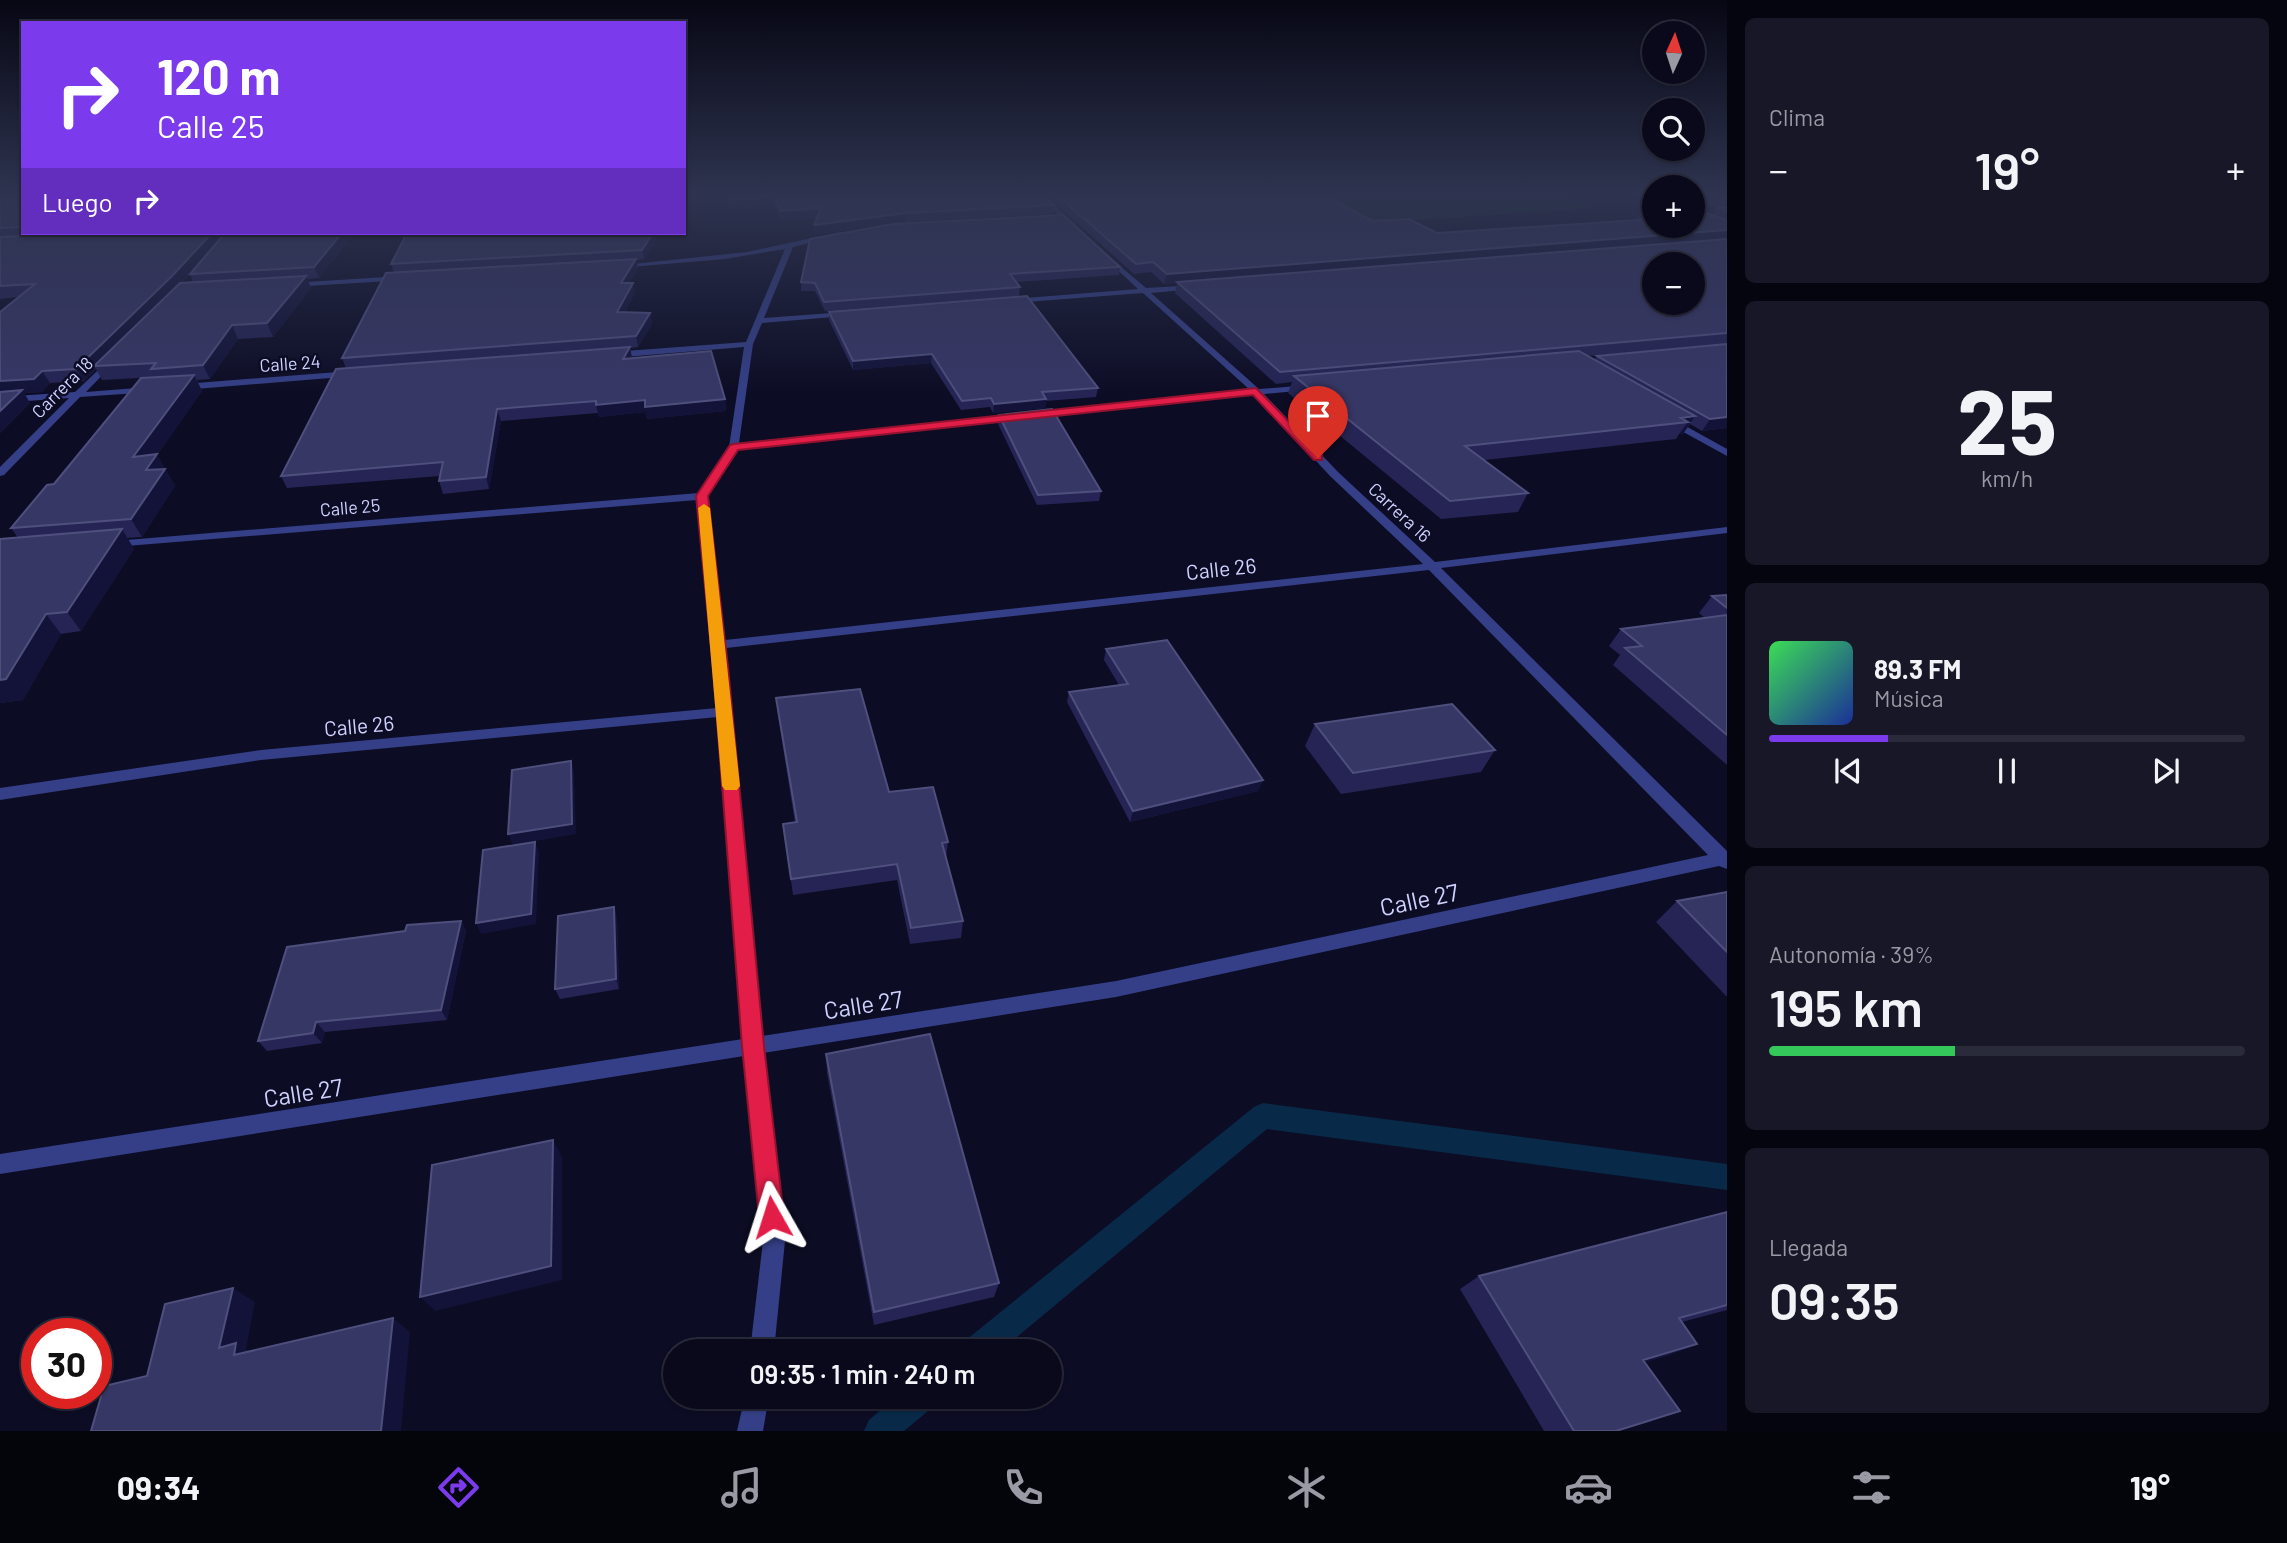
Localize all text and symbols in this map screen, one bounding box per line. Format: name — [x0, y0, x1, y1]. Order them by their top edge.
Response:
north arrow — [1642, 21, 1704, 84]
map controls — [1642, 21, 1705, 315]
text: 120 m — [157, 46, 280, 105]
icon: right — [42, 49, 133, 140]
button: search — [1642, 98, 1705, 161]
text: Clima — [1769, 103, 1825, 131]
text: Calle 25 — [157, 106, 264, 144]
text: 19° — [1974, 138, 2040, 200]
text: − — [1769, 146, 1788, 192]
text: + — [2226, 146, 2245, 192]
button: + — [1642, 175, 1705, 238]
icon: right — [127, 182, 165, 220]
text: Luego — [42, 186, 113, 217]
button: − — [1642, 252, 1705, 315]
street label: Calle 24 — [259, 350, 321, 376]
street label: Carrera 18 — [27, 352, 97, 422]
text: 25 — [1957, 364, 2057, 473]
pin — [1288, 386, 1348, 458]
icon: arrive — [1299, 397, 1337, 435]
text: km/h — [1981, 464, 2033, 492]
street label: Carrera 16 — [1364, 478, 1436, 546]
street label: Calle 25 — [319, 493, 381, 521]
street label: Calle 26 — [1185, 552, 1257, 584]
text: 89.3 FM — [1874, 653, 1961, 684]
text: Música — [1874, 684, 1943, 712]
street label: Calle 26 — [323, 709, 395, 741]
icon: previous — [1829, 752, 1867, 790]
icon: pause — [1988, 752, 2026, 790]
icon: next — [2147, 752, 2185, 790]
street label: Calle 27 — [1377, 877, 1461, 921]
text: Autonomía · 39% — [1769, 940, 1934, 968]
text: 195 km — [1769, 975, 1923, 1037]
street label: Calle 27 — [821, 983, 905, 1025]
street label: Calle 27 — [261, 1071, 345, 1113]
position arrow — [735, 1180, 809, 1254]
text: Llegada — [1769, 1233, 1848, 1261]
text: 09:35 — [1769, 1268, 1900, 1330]
speed limit sign: 30 — [21, 1318, 112, 1409]
text: 09:35 · 1 min · 240 m — [750, 1358, 975, 1389]
icon: directions — [434, 1463, 483, 1512]
icon: music — [717, 1463, 766, 1512]
icon: phone — [999, 1463, 1048, 1512]
icon: climate — [1282, 1463, 1331, 1512]
icon: car — [1564, 1463, 1613, 1512]
icon: filters — [1847, 1463, 1896, 1512]
text: 09:34 — [117, 1468, 200, 1506]
text: 19° — [2130, 1468, 2170, 1506]

